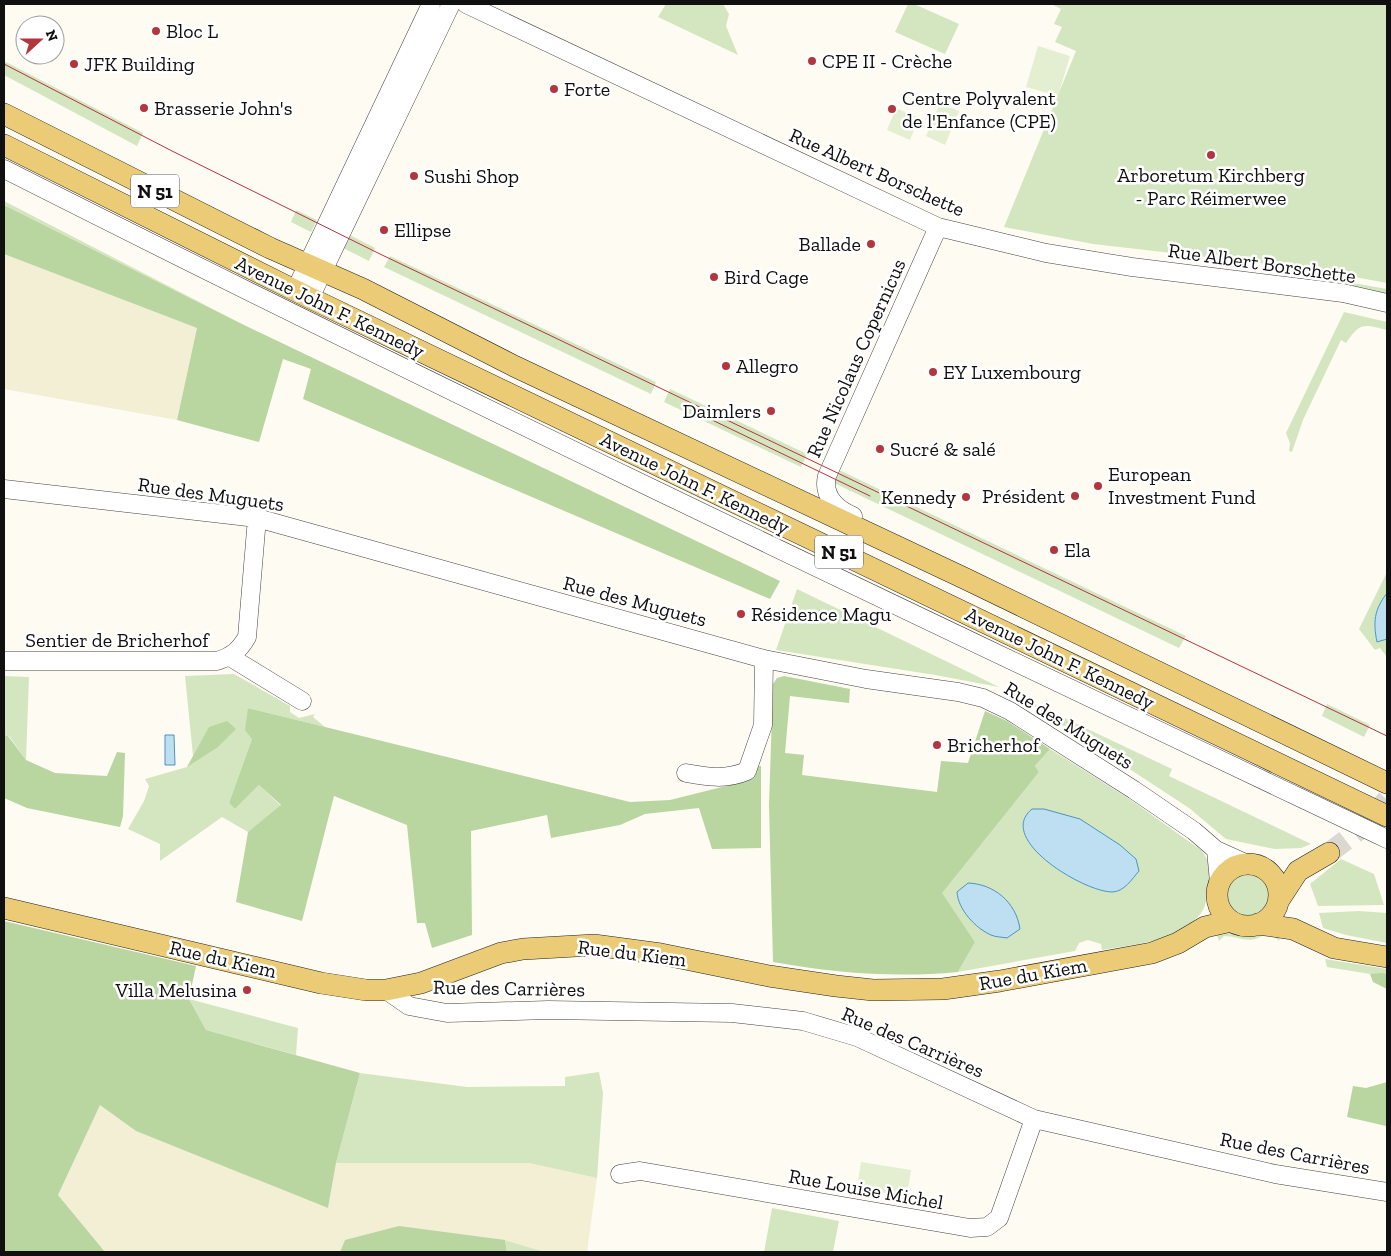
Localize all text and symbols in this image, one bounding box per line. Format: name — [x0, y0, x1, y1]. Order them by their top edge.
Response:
north arrow — [15, 15, 65, 65]
place label: Bloc L — [166, 19, 218, 43]
marker: Bloc L — [150, 25, 162, 37]
text: N — [42, 28, 62, 44]
place label: CPE II - Crèche — [822, 49, 952, 73]
place label: JFK Building — [84, 52, 195, 76]
marker: CPE II - Crèche — [806, 55, 818, 67]
marker: JFK Building — [68, 58, 80, 70]
place label: Forte — [564, 77, 610, 101]
marker: Forte — [548, 83, 560, 95]
place label: Centre Polyvalent de l'Enfance (CPE) — [902, 86, 1056, 133]
place label: Brasserie John's — [154, 96, 292, 120]
marker: Brasserie John's — [138, 102, 150, 114]
marker: Centre Polyvalent de l'Enfance (CPE) — [886, 103, 898, 115]
street label: Rue Albert Borschette — [786, 123, 968, 221]
marker: Arboretum Kirchberg - Parc Réimerwee — [1205, 149, 1217, 161]
place label: Arboretum Kirchberg - Parc Réimerwee — [1117, 163, 1305, 210]
place label: Sushi Shop — [424, 164, 519, 188]
marker: Sushi Shop — [408, 170, 420, 182]
road number: N 51 — [131, 175, 179, 208]
place label: Ellipse — [394, 218, 451, 242]
marker: Ellipse — [378, 224, 390, 236]
place label: Ballade — [799, 232, 861, 256]
marker: Ballade — [865, 238, 877, 250]
street label: Rue Albert Borschette — [1167, 238, 1357, 288]
street label: Avenue John F. Kennedy — [232, 251, 429, 364]
street label: Rue Nicolaus Copernicus — [801, 255, 911, 461]
place label: Bird Cage — [724, 265, 809, 289]
marker: Bird Cage — [708, 271, 720, 283]
place label: Allegro — [736, 354, 799, 378]
marker: Allegro — [720, 360, 732, 372]
place label: EY Luxembourg — [943, 360, 1081, 384]
marker: EY Luxembourg — [927, 366, 939, 378]
place label: Daimlers — [683, 399, 761, 423]
marker: Daimlers — [765, 405, 777, 417]
street label: Avenue John F. Kennedy — [597, 427, 794, 540]
place label: Sucré & salé — [890, 437, 996, 461]
marker: Sucré & salé — [874, 443, 886, 455]
place label: European Investment Fund — [1108, 462, 1256, 509]
street label: Rue des Muguets — [136, 472, 286, 516]
marker: European Investment Fund — [1092, 480, 1104, 492]
place label: Président — [982, 484, 1066, 508]
place label: Kennedy — [881, 485, 957, 509]
marker: Président — [1069, 490, 1081, 502]
marker: Kennedy — [960, 491, 972, 503]
road number: N 51 — [815, 536, 863, 568]
place label: Ela — [1064, 538, 1091, 562]
marker: Ela — [1048, 544, 1060, 556]
street label: Rue des Muguets — [561, 570, 709, 632]
place label: Résidence Magu — [751, 602, 891, 626]
street label: Avenue John F. Kennedy — [962, 602, 1159, 715]
marker: Résidence Magu — [735, 608, 747, 620]
street label: Sentier de Bricherhof — [25, 628, 210, 652]
street label: Rue des Muguets — [1000, 676, 1138, 774]
place label: Bricherhof — [947, 733, 1041, 757]
marker: Bricherhof — [931, 739, 943, 751]
street label: Rue du Kiem — [576, 934, 688, 972]
street label: Rue du Kiem — [167, 935, 280, 983]
street label: Rue du Kiem — [977, 953, 1090, 995]
street label: Rue des Carrières — [433, 975, 585, 1001]
place label: Villa Melusina — [114, 978, 237, 1002]
marker: Villa Melusina — [241, 984, 253, 996]
street label: Rue des Carrières — [838, 1001, 988, 1083]
street label: Rue des Carrières — [1218, 1127, 1372, 1179]
street label: Rue Louise Michel — [787, 1164, 945, 1214]

